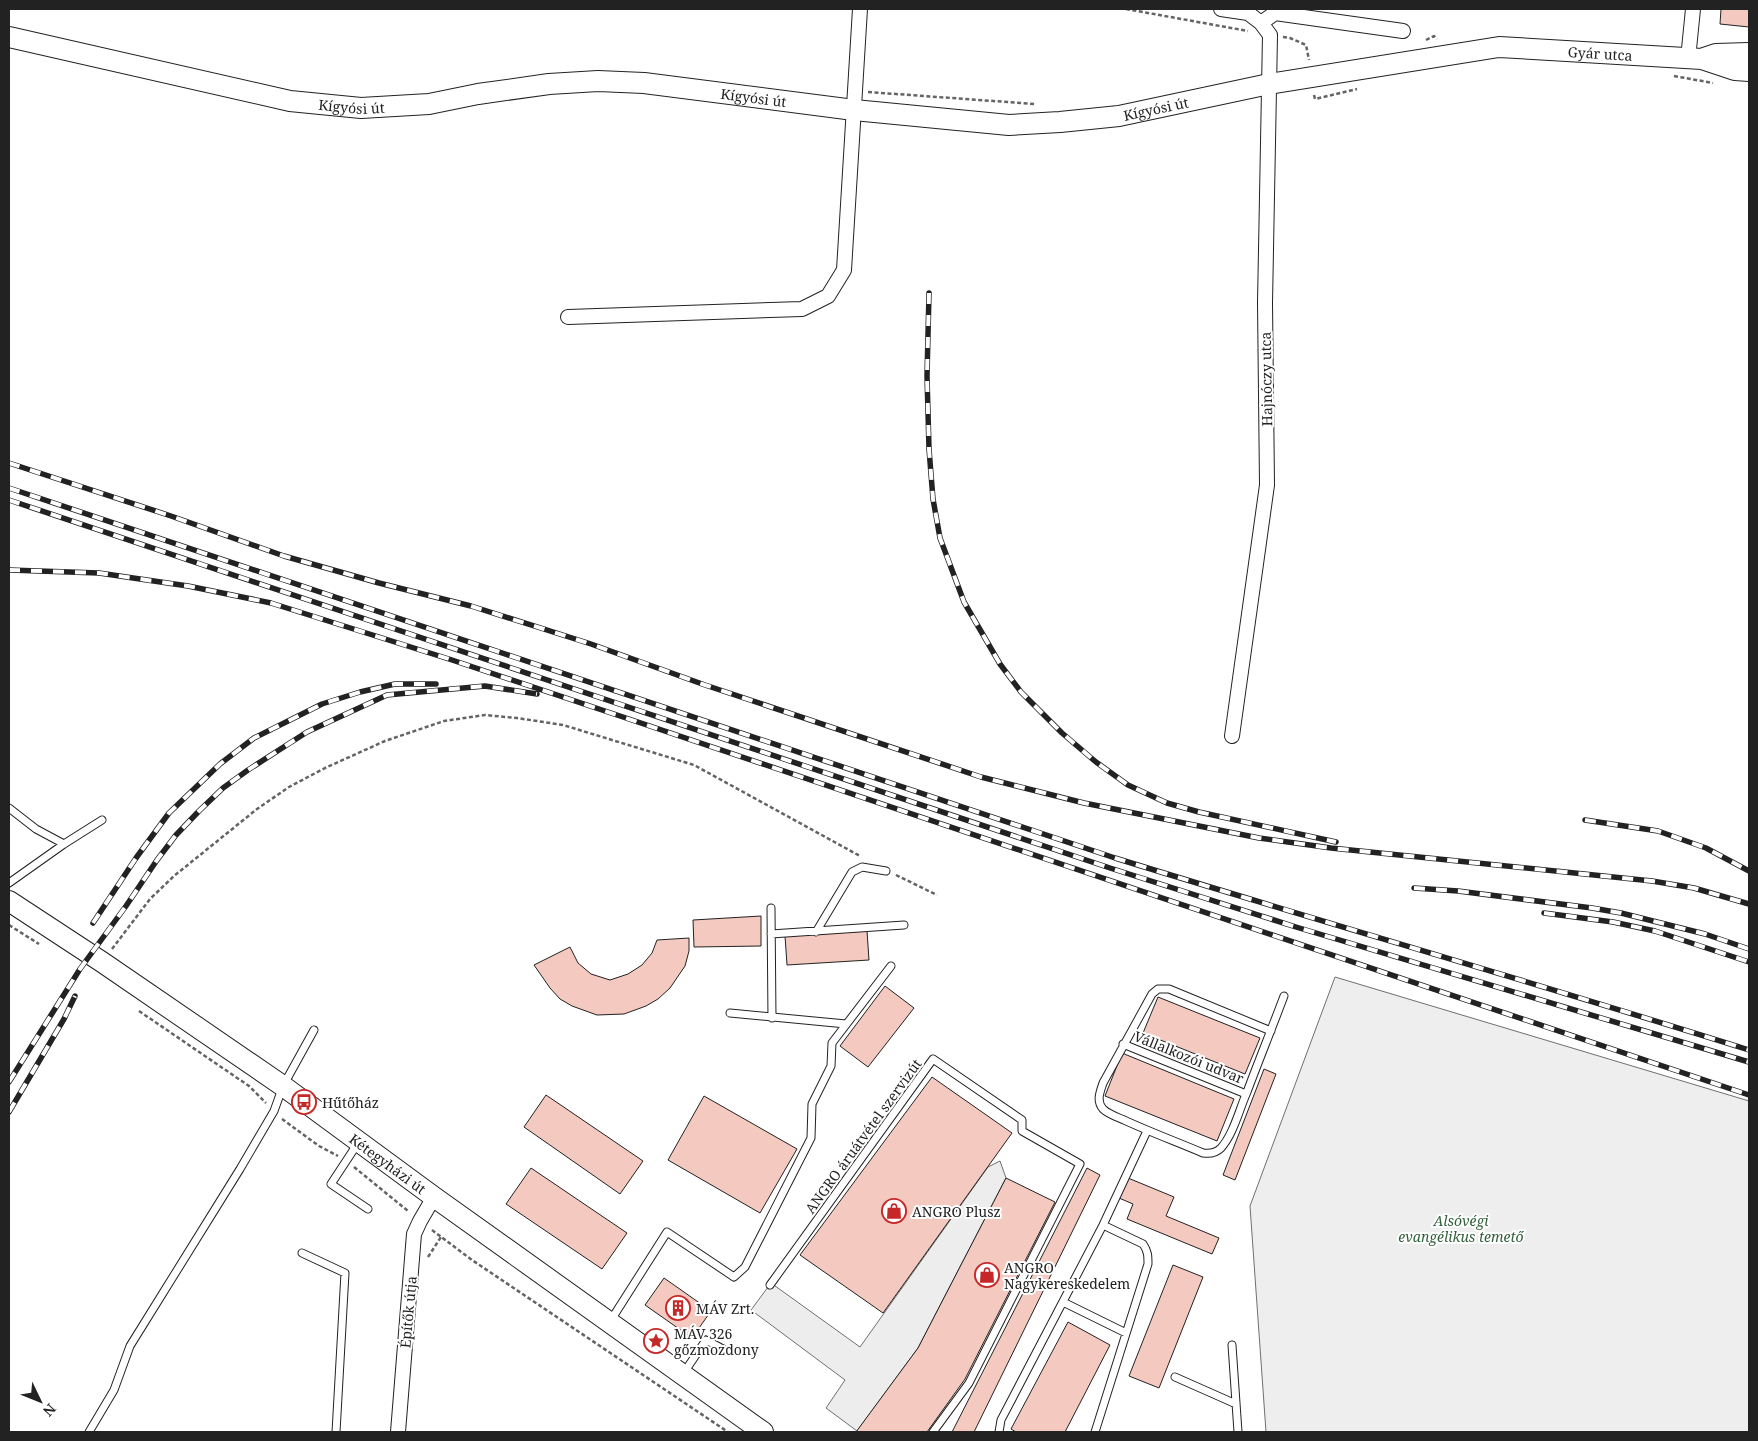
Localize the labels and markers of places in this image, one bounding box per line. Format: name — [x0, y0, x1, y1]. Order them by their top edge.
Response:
bus stop icon: Hűtőház — [291, 1089, 317, 1115]
place label: Hűtőház — [322, 1093, 379, 1112]
shop icon: ANGRO Plusz — [881, 1198, 907, 1224]
place label: ANGRO Plusz — [912, 1202, 1001, 1221]
place label: ANGRO Nagykereskedelem — [1004, 1258, 1130, 1293]
shop icon: ANGRO Nagykereskedelem — [974, 1262, 1000, 1288]
building icon: MÁV Zrt. — [665, 1295, 691, 1321]
place label: MÁV Zrt. — [696, 1299, 754, 1318]
place label: MÁV 326 gőzmozdony — [674, 1324, 759, 1359]
place icon: MÁV 326 gőzmozdony — [643, 1328, 669, 1354]

